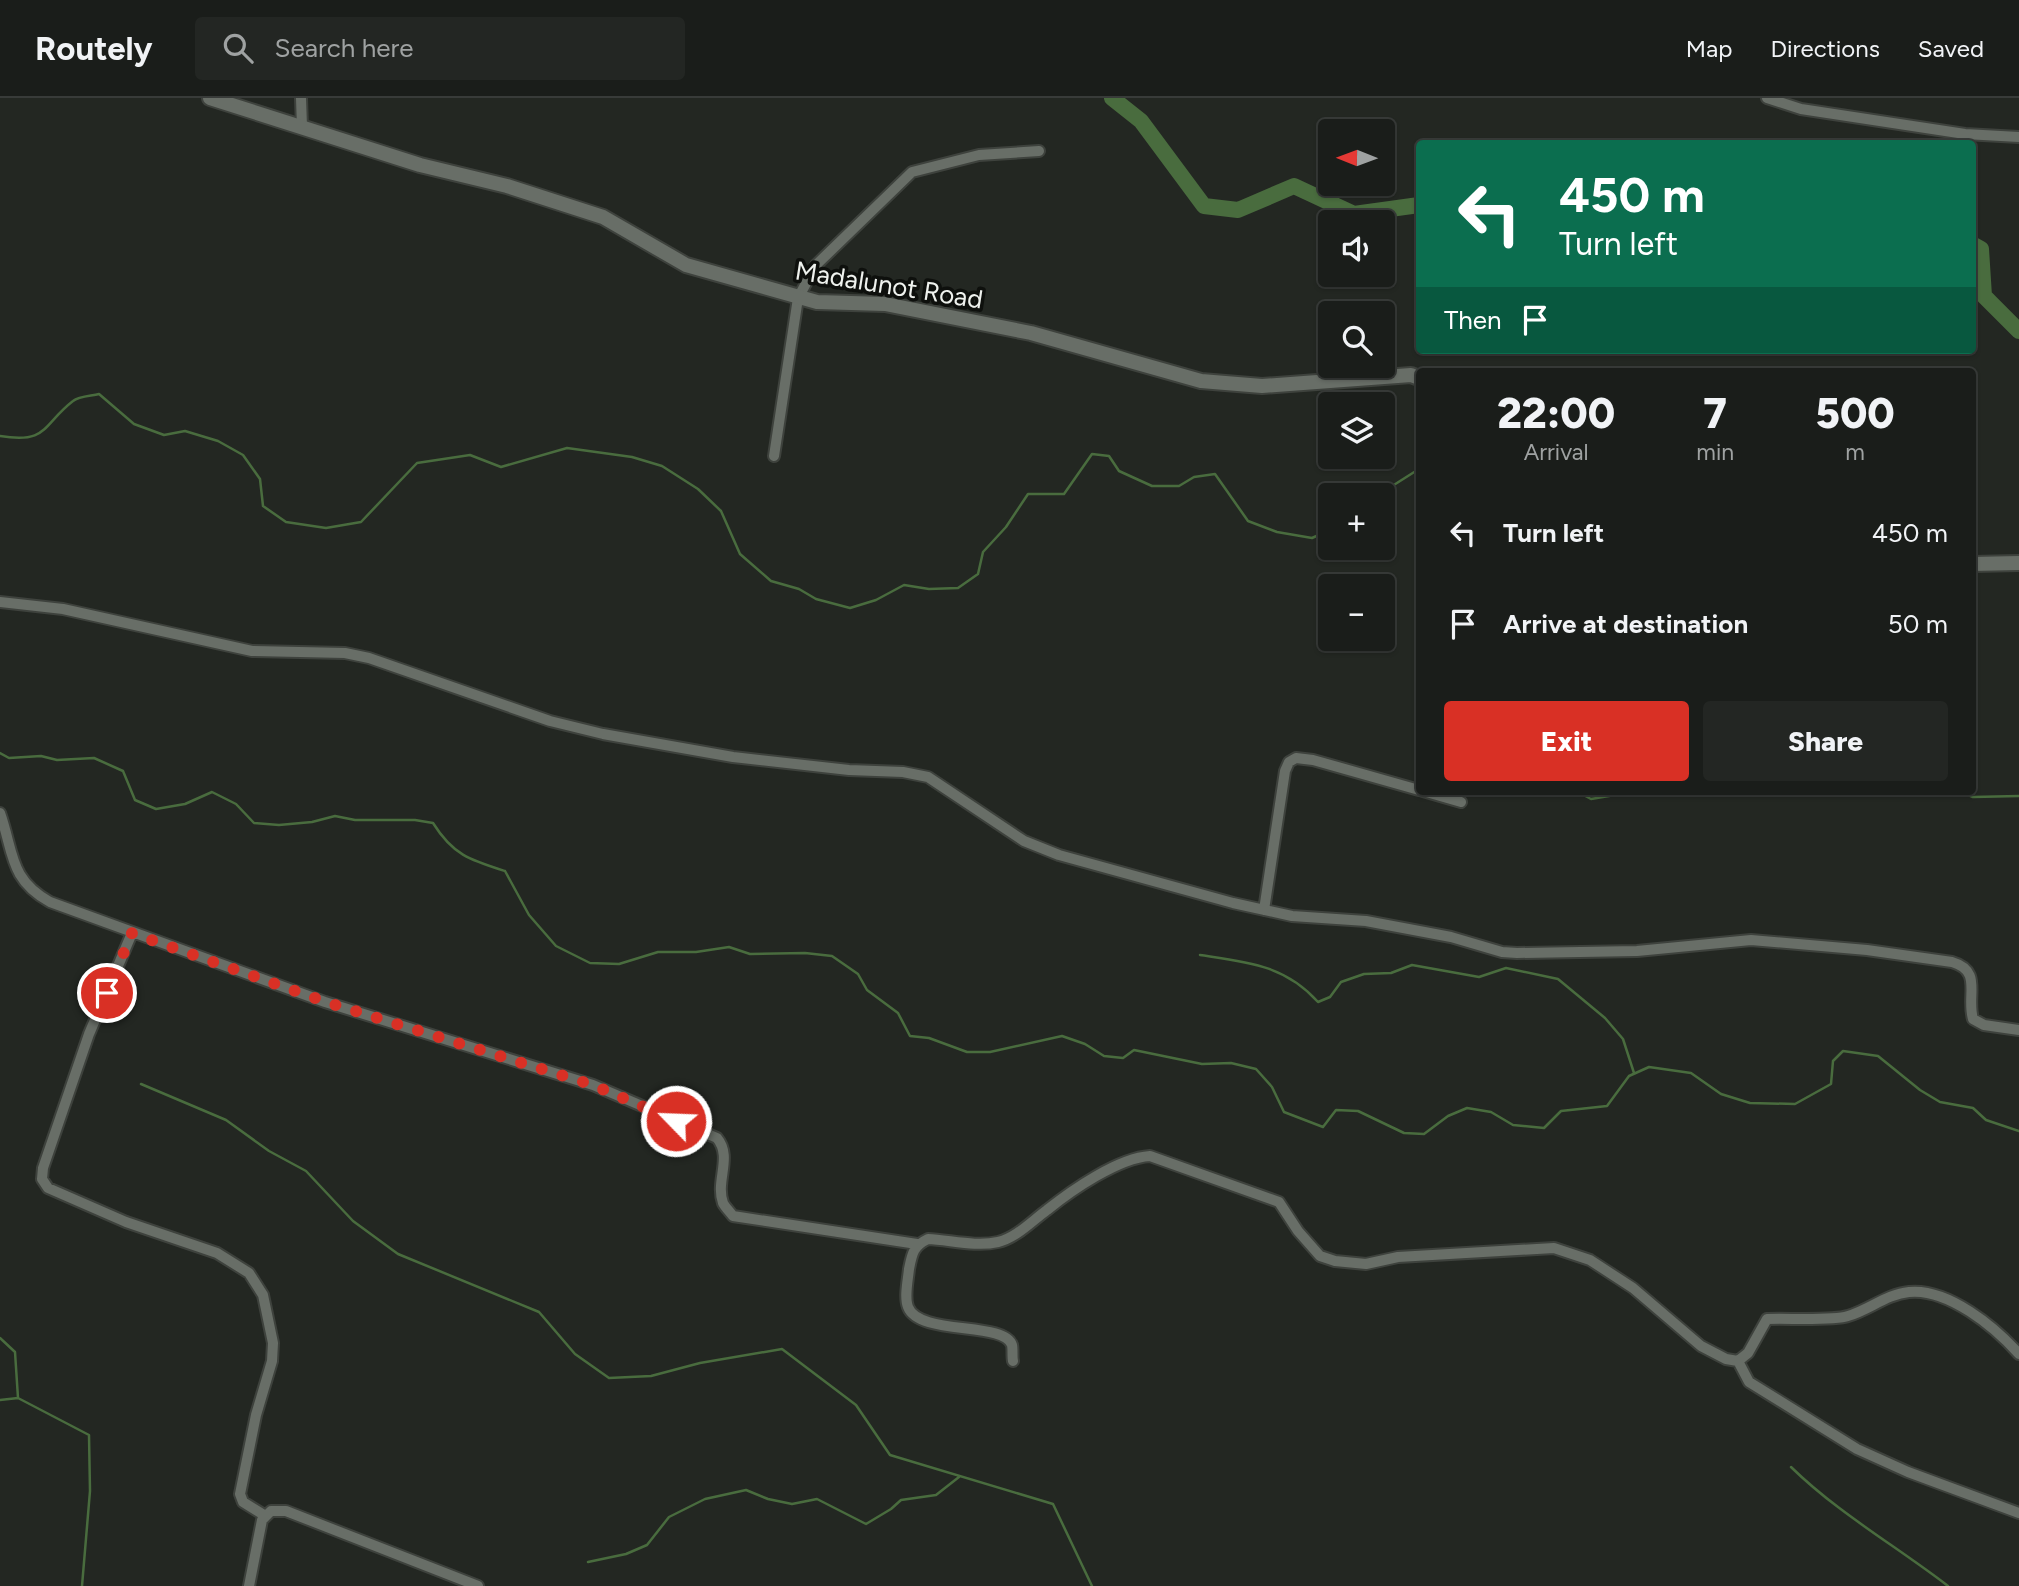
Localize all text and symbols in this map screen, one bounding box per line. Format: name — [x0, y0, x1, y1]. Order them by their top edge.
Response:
search box — [195, 17, 685, 80]
text: Routely — [35, 29, 153, 68]
icon: search — [219, 29, 257, 67]
text: Search here — [275, 32, 414, 64]
text: Map — [1686, 34, 1732, 63]
text: Directions — [1770, 34, 1880, 63]
text: Saved — [1918, 34, 1984, 63]
north arrow — [1318, 119, 1395, 196]
map controls — [1318, 119, 1395, 651]
text: 450 m — [1559, 165, 1705, 224]
icon: left — [1444, 168, 1535, 259]
button: sound — [1318, 210, 1395, 287]
text: Turn left — [1559, 225, 1678, 263]
street label: Madalunot Road — [793, 254, 985, 316]
button: search — [1318, 301, 1395, 378]
icon: arrive — [1516, 301, 1554, 339]
text: Then — [1444, 304, 1502, 336]
text: 22:00 — [1497, 388, 1615, 439]
text: 7 — [1703, 388, 1727, 439]
text: 500 — [1815, 388, 1895, 439]
button: layers — [1318, 392, 1395, 469]
text: Arrival — [1524, 438, 1589, 466]
text: min — [1696, 438, 1734, 466]
text: m — [1845, 438, 1865, 466]
button: + — [1318, 483, 1395, 560]
icon: left — [1444, 514, 1482, 552]
text: Turn left — [1503, 517, 1604, 549]
text: 450 m — [1872, 517, 1948, 549]
button: − — [1318, 574, 1395, 651]
icon: arrive — [1444, 605, 1482, 643]
text: Arrive at destination — [1503, 608, 1748, 640]
text: 50 m — [1888, 608, 1948, 640]
button: Exit — [1444, 701, 1689, 781]
button: Share — [1703, 701, 1948, 781]
pin — [77, 963, 137, 1023]
icon: arrive — [88, 974, 126, 1012]
position arrow — [639, 1084, 713, 1158]

